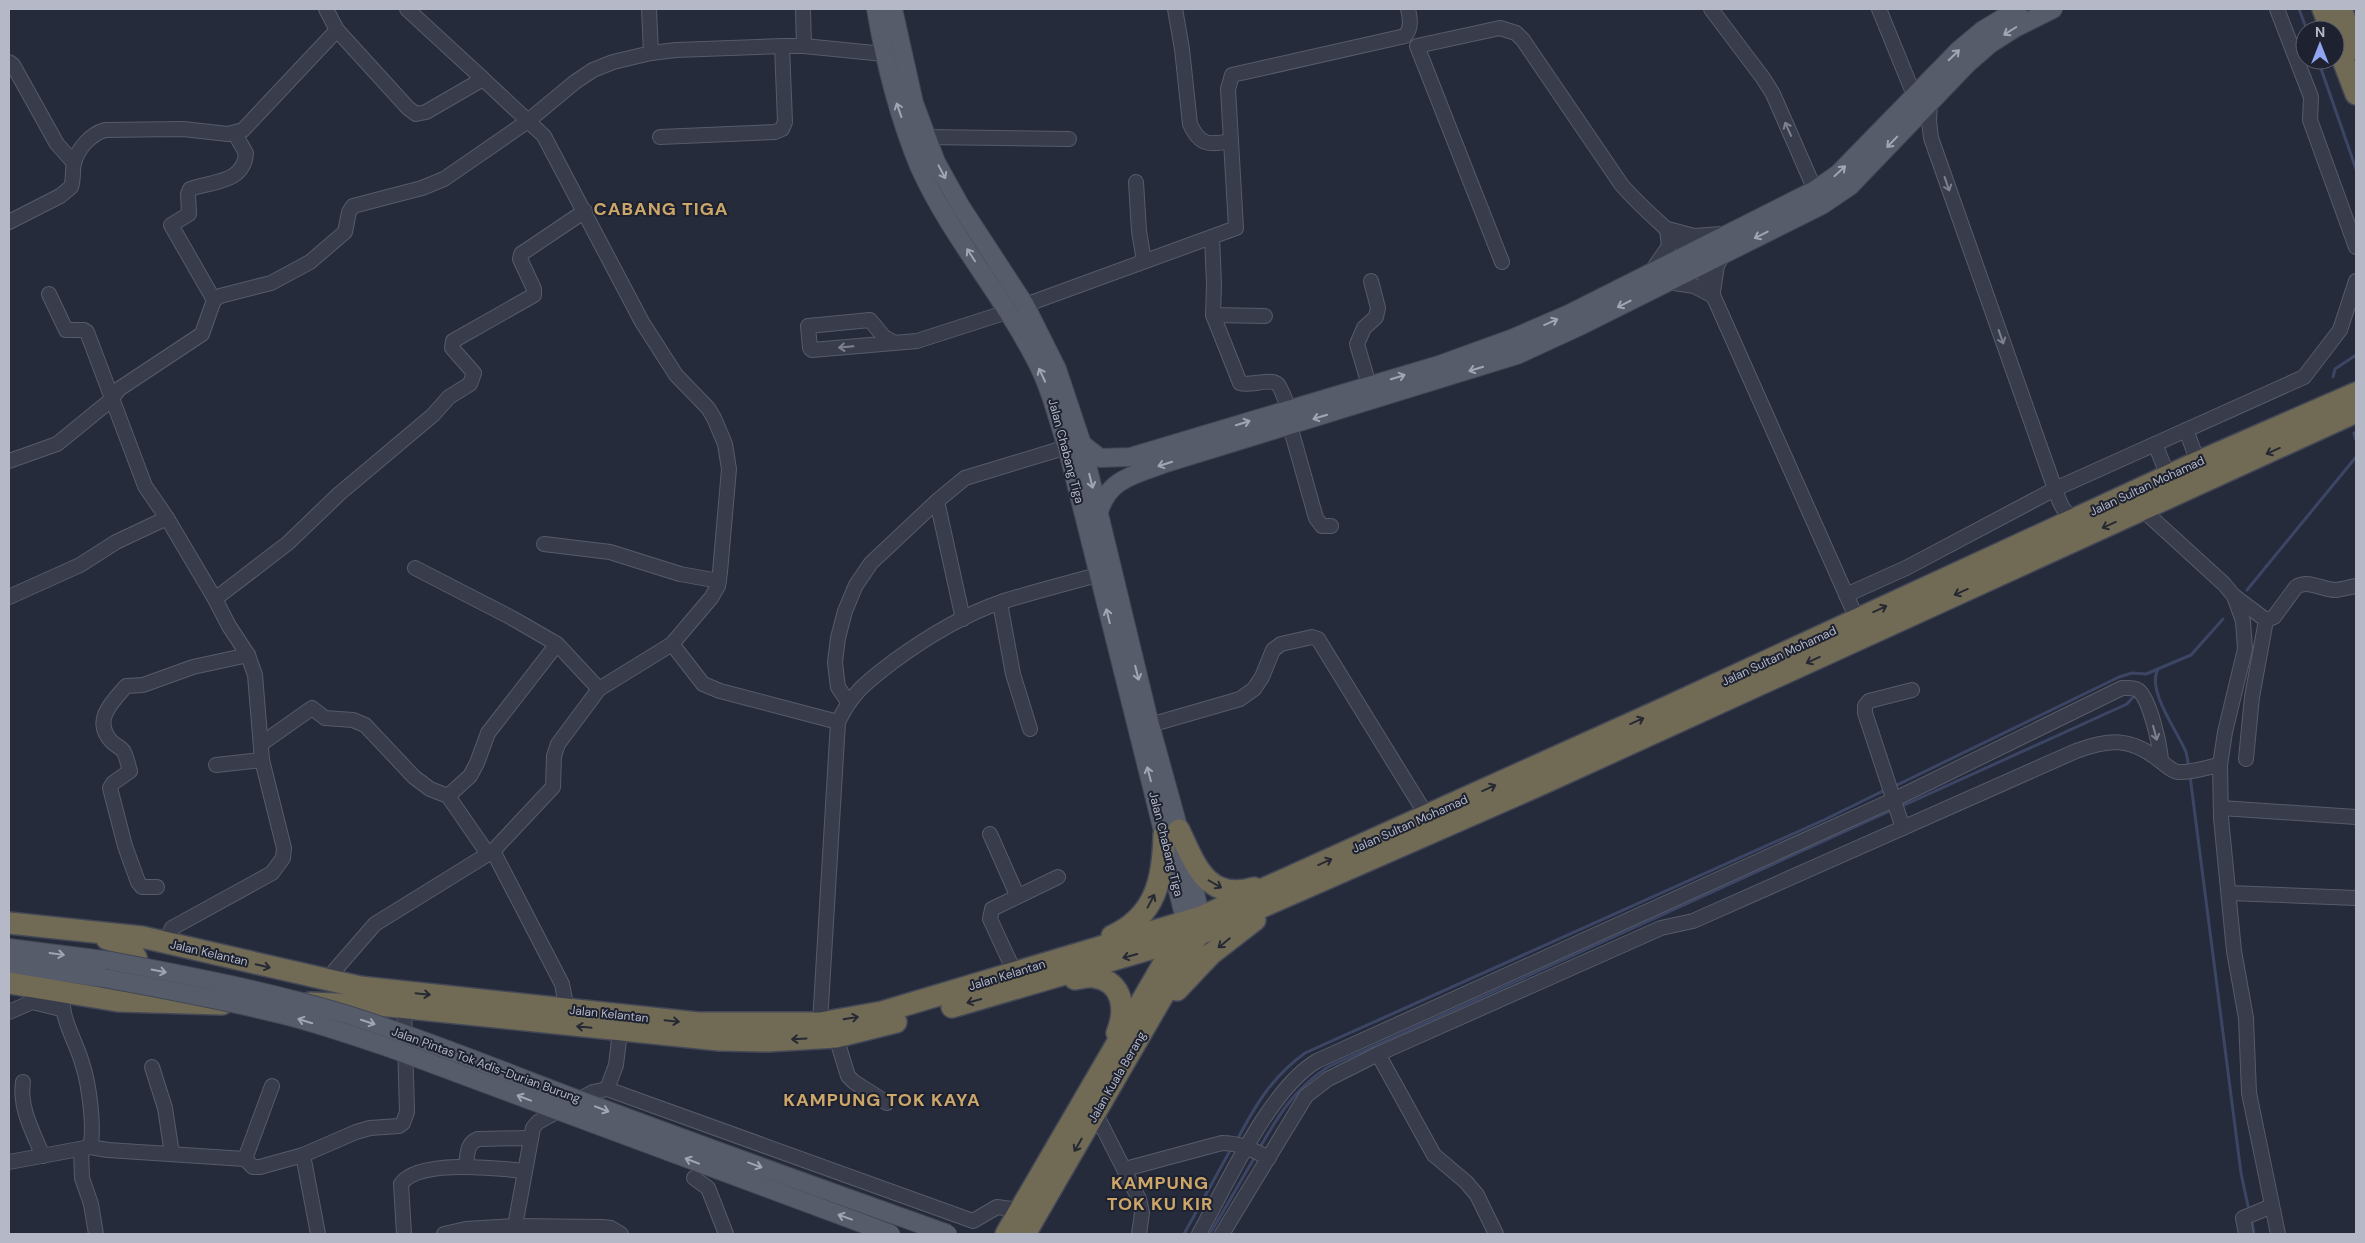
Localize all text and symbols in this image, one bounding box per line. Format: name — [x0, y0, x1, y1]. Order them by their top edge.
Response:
north arrow — [2295, 20, 2345, 70]
text: N — [2315, 23, 2325, 41]
one-way arrow — [2003, 26, 2017, 36]
one-way arrow — [1948, 49, 1960, 61]
one-way arrow — [894, 103, 903, 119]
one-way arrow — [1783, 122, 1793, 137]
one-way arrow — [1886, 136, 1898, 149]
one-way arrow — [938, 164, 947, 179]
one-way arrow — [1834, 165, 1847, 176]
one-way arrow — [1943, 175, 1953, 191]
district label: CABANG TIGA — [594, 197, 728, 221]
one-way arrow — [1754, 230, 1769, 240]
one-way arrow — [966, 249, 976, 263]
one-way arrow — [1617, 299, 1632, 309]
one-way arrow — [1543, 316, 1558, 326]
one-way arrow — [1997, 329, 2006, 344]
one-way arrow — [839, 342, 855, 352]
one-way arrow — [1468, 364, 1484, 374]
one-way arrow — [1037, 368, 1047, 383]
one-way arrow — [1390, 371, 1406, 381]
street label: Jalan Chabang Tiga — [1044, 397, 1088, 505]
one-way arrow — [1313, 412, 1329, 422]
one-way arrow — [1234, 418, 1250, 428]
one-way arrow — [2266, 446, 2281, 456]
street label: Jalan Sultan Mohamad — [2087, 452, 2207, 520]
one-way arrow — [1158, 460, 1173, 469]
one-way arrow — [1087, 472, 1096, 488]
one-way arrow — [2102, 521, 2117, 530]
one-way arrow — [1954, 588, 1969, 598]
one-way arrow — [1872, 603, 1887, 613]
one-way arrow — [1103, 609, 1112, 625]
street label: Jalan Sultan Mohamad — [1719, 622, 1839, 690]
one-way arrow — [1806, 655, 1821, 665]
one-way arrow — [1133, 664, 1143, 680]
one-way arrow — [1629, 715, 1644, 725]
one-way arrow — [2151, 725, 2160, 741]
one-way arrow — [1143, 766, 1153, 782]
one-way arrow — [1481, 782, 1496, 792]
street label: Jalan Chabang Tiga — [1145, 790, 1187, 898]
street label: Jalan Sultan Mohamad — [1350, 791, 1470, 857]
one-way arrow — [1318, 857, 1333, 867]
one-way arrow — [1207, 879, 1222, 889]
one-way arrow — [1146, 894, 1156, 909]
street label: Jalan Kelantan — [168, 936, 250, 970]
one-way arrow — [1218, 938, 1231, 949]
one-way arrow — [49, 949, 65, 959]
one-way arrow — [1122, 951, 1138, 961]
street label: Jalan Kelantan — [967, 956, 1047, 994]
one-way arrow — [255, 962, 271, 971]
one-way arrow — [151, 966, 167, 976]
one-way arrow — [415, 989, 431, 999]
one-way arrow — [966, 996, 982, 1006]
street label: Jalan Kelantan — [569, 1002, 649, 1026]
one-way arrow — [843, 1013, 859, 1023]
one-way arrow — [297, 1015, 313, 1025]
one-way arrow — [663, 1016, 679, 1026]
one-way arrow — [359, 1018, 375, 1027]
one-way arrow — [577, 1022, 593, 1032]
street label: Jalan Pintas Tok Adis-Durian Burung — [389, 1023, 583, 1107]
street label: Jalan Kuala Berang — [1084, 1028, 1150, 1126]
one-way arrow — [791, 1035, 807, 1044]
district label: KAMPUNG TOK KAYA — [783, 1088, 981, 1112]
one-way arrow — [517, 1093, 532, 1102]
one-way arrow — [594, 1105, 609, 1114]
one-way arrow — [1072, 1137, 1082, 1151]
one-way arrow — [685, 1156, 701, 1165]
one-way arrow — [746, 1161, 762, 1170]
district label: KAMPUNG TOK KU KIR — [1107, 1171, 1213, 1216]
one-way arrow — [838, 1212, 853, 1221]

